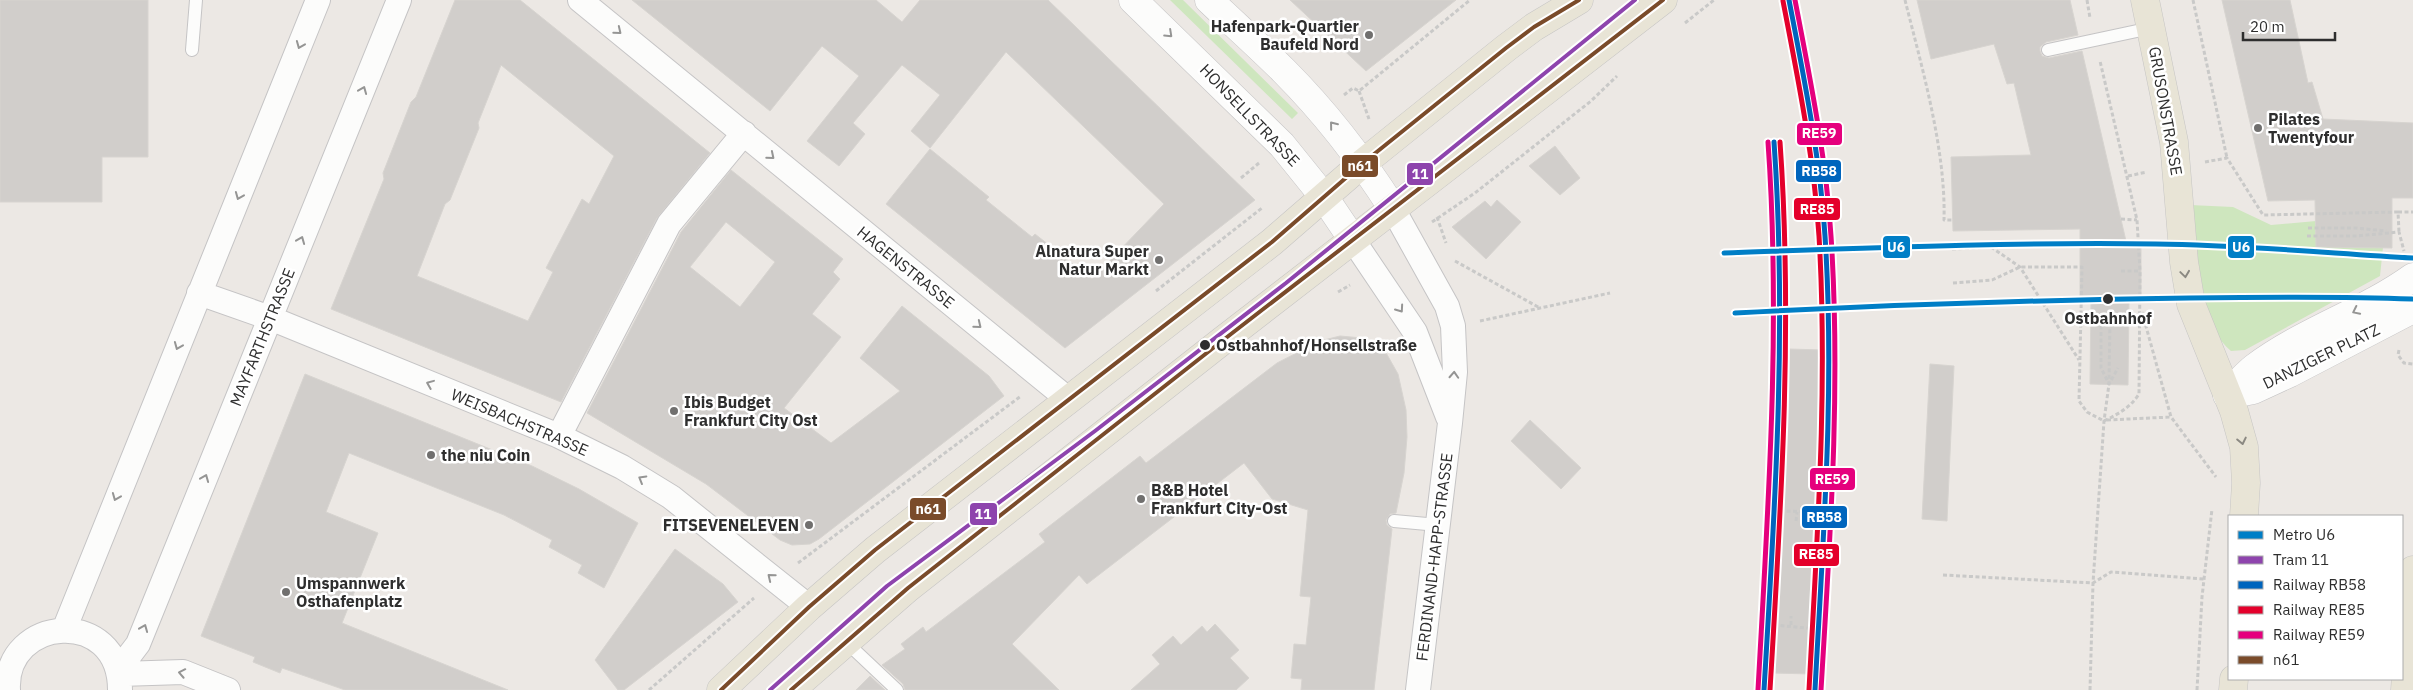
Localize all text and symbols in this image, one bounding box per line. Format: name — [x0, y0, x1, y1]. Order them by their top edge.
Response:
scale bar — [2243, 10, 2336, 42]
place label: Hafenpark-Quartier Baufeld Nord — [1211, 16, 1360, 54]
text: 20 m — [2250, 17, 2285, 36]
one-way arrow — [612, 25, 621, 34]
one-way arrow — [1163, 28, 1172, 37]
marker: Hafenpark-Quartier Baufeld Nord — [1363, 29, 1375, 41]
one-way arrow — [296, 40, 306, 49]
street label: GRUSONSTRASSE — [2145, 45, 2187, 177]
street label: HONSELLSTRASSE — [1196, 59, 1304, 171]
one-way arrow — [356, 86, 367, 95]
place label: Pilates Twentyfour — [2268, 109, 2355, 147]
one-way arrow — [1330, 122, 1338, 131]
line badge: RE59 — [1796, 122, 1843, 146]
marker: Pilates Twentyfour — [2252, 122, 2264, 134]
text: RE59 — [1802, 124, 1836, 142]
one-way arrow — [765, 150, 774, 159]
line badge: n61 — [1341, 154, 1379, 178]
text: n61 — [1347, 157, 1373, 175]
line badge: RB58 — [1795, 159, 1842, 183]
line badge: 11 — [1406, 162, 1434, 186]
text: RB58 — [1801, 162, 1837, 180]
text: 11 — [1412, 165, 1429, 183]
one-way arrow — [235, 191, 245, 200]
line badge: RE85 — [1793, 197, 1841, 221]
text: RE85 — [1800, 200, 1834, 218]
street label: HAGENSTRASSE — [853, 222, 959, 312]
line badge: U6 — [1882, 235, 1911, 259]
line badge: U6 — [2227, 235, 2255, 259]
one-way arrow — [295, 236, 306, 245]
text: U6 — [1887, 238, 1905, 256]
text: U6 — [2232, 238, 2250, 256]
place label: Alnatura Super Natur Markt — [1035, 241, 1150, 279]
marker: Alnatura Super Natur Markt — [1153, 254, 1165, 266]
street label: MAYFARTHSTRASSE — [225, 265, 299, 409]
one-way arrow — [2180, 269, 2190, 278]
marker: Ostbahnhof — [2101, 292, 2115, 306]
one-way arrow — [1394, 303, 1403, 312]
one-way arrow — [2352, 304, 2361, 315]
place label: Ostbahnhof — [2064, 308, 2152, 328]
street label: DANZIGER PLATZ — [2259, 319, 2383, 393]
one-way arrow — [972, 320, 981, 329]
place label: Ostbahnhof/Honsellstraße — [1216, 335, 1417, 355]
marker: Ostbahnhof/Honsellstraße — [1198, 338, 1212, 352]
one-way arrow — [173, 341, 184, 350]
one-way arrow — [1449, 370, 1460, 378]
one-way arrow — [426, 379, 435, 390]
street label: WEISBACHSTRASSE — [448, 384, 592, 460]
place label: Ibis Budget Frankfurt City Ost — [684, 392, 818, 430]
marker: Ibis Budget Frankfurt City Ost — [668, 405, 680, 417]
one-way arrow — [2237, 437, 2247, 446]
place label: the niu Coin — [441, 445, 530, 465]
marker: the niu Coin — [425, 449, 437, 461]
street label: FERDINAND-HAPP-STRASSE — [1411, 452, 1457, 662]
line badge: RE59 — [1809, 467, 1856, 491]
text: RE59 — [1815, 470, 1849, 488]
one-way arrow — [199, 474, 209, 482]
one-way arrow — [638, 475, 647, 485]
place label: B&B Hotel Frankfurt City-Ost — [1151, 480, 1288, 518]
one-way arrow — [112, 492, 122, 501]
marker: B&B Hotel Frankfurt City-Ost — [1135, 493, 1147, 505]
line badge: n61 — [909, 497, 947, 521]
text: n61 — [915, 500, 941, 518]
line badge: 11 — [969, 502, 998, 526]
text: 11 — [975, 505, 992, 523]
line badge: RB58 — [1801, 505, 1848, 529]
text: RB58 — [1806, 508, 1842, 526]
place label: FITSEVENELEVEN — [663, 515, 799, 535]
legend — [2228, 515, 2403, 680]
marker: FITSEVENELEVEN — [803, 519, 815, 531]
text: Metro U6 — [2273, 525, 2335, 544]
line badge: RE85 — [1793, 543, 1840, 567]
text: RE85 — [1799, 545, 1833, 563]
text: Tram 11 — [2273, 550, 2329, 569]
place label: Umspannwerk Osthafenplatz — [296, 573, 406, 611]
one-way arrow — [768, 574, 777, 582]
text: Railway RB58 — [2273, 575, 2366, 594]
marker: Umspannwerk Osthafenplatz — [280, 586, 292, 598]
text: Railway RE85 — [2273, 600, 2365, 619]
one-way arrow — [138, 624, 148, 633]
text: Railway RE59 — [2273, 625, 2365, 644]
text: n61 — [2273, 650, 2300, 669]
one-way arrow — [178, 668, 187, 679]

